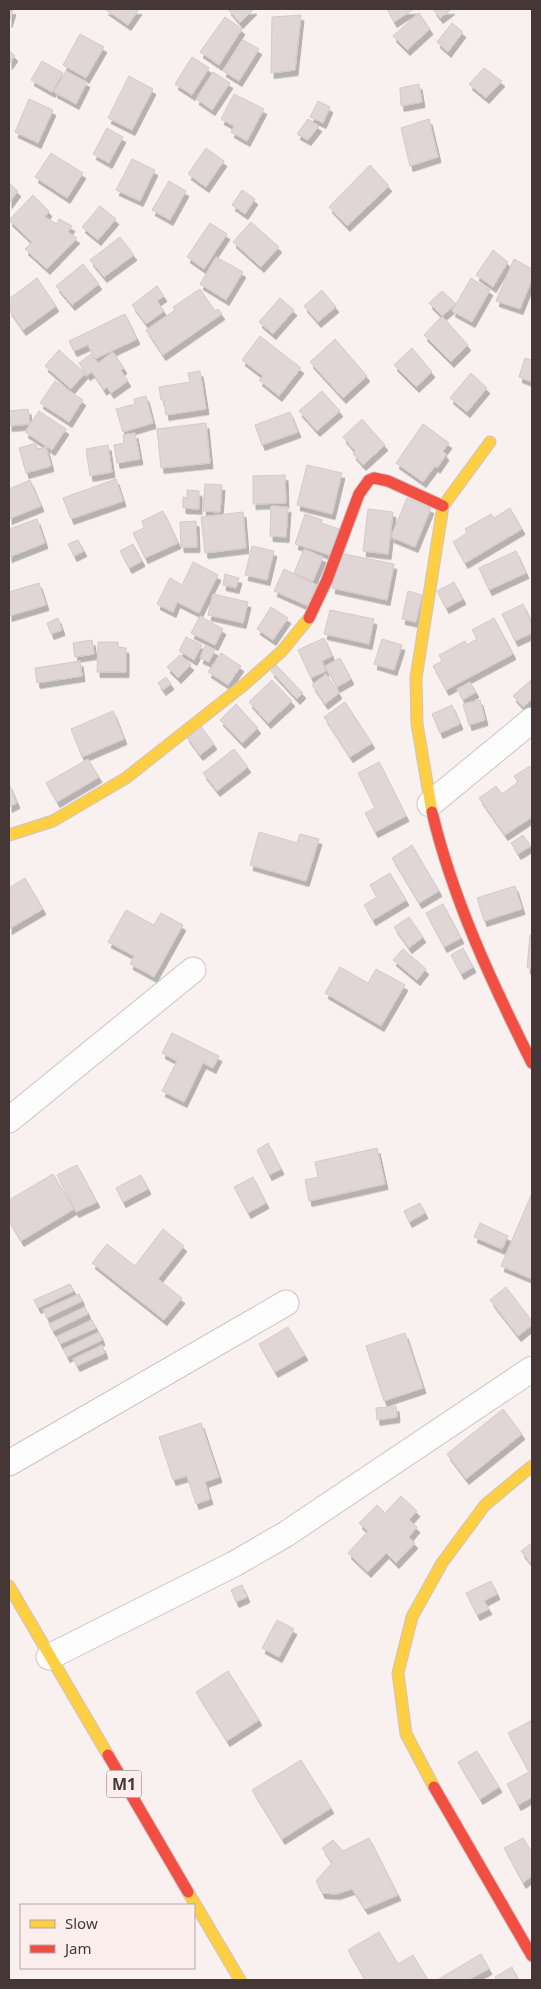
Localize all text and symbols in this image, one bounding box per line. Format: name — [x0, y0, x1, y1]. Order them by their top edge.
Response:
road number: M1 — [106, 1770, 142, 1798]
legend — [20, 1904, 195, 1969]
text: Slow — [65, 1913, 98, 1933]
text: Jam — [63, 1938, 92, 1958]

